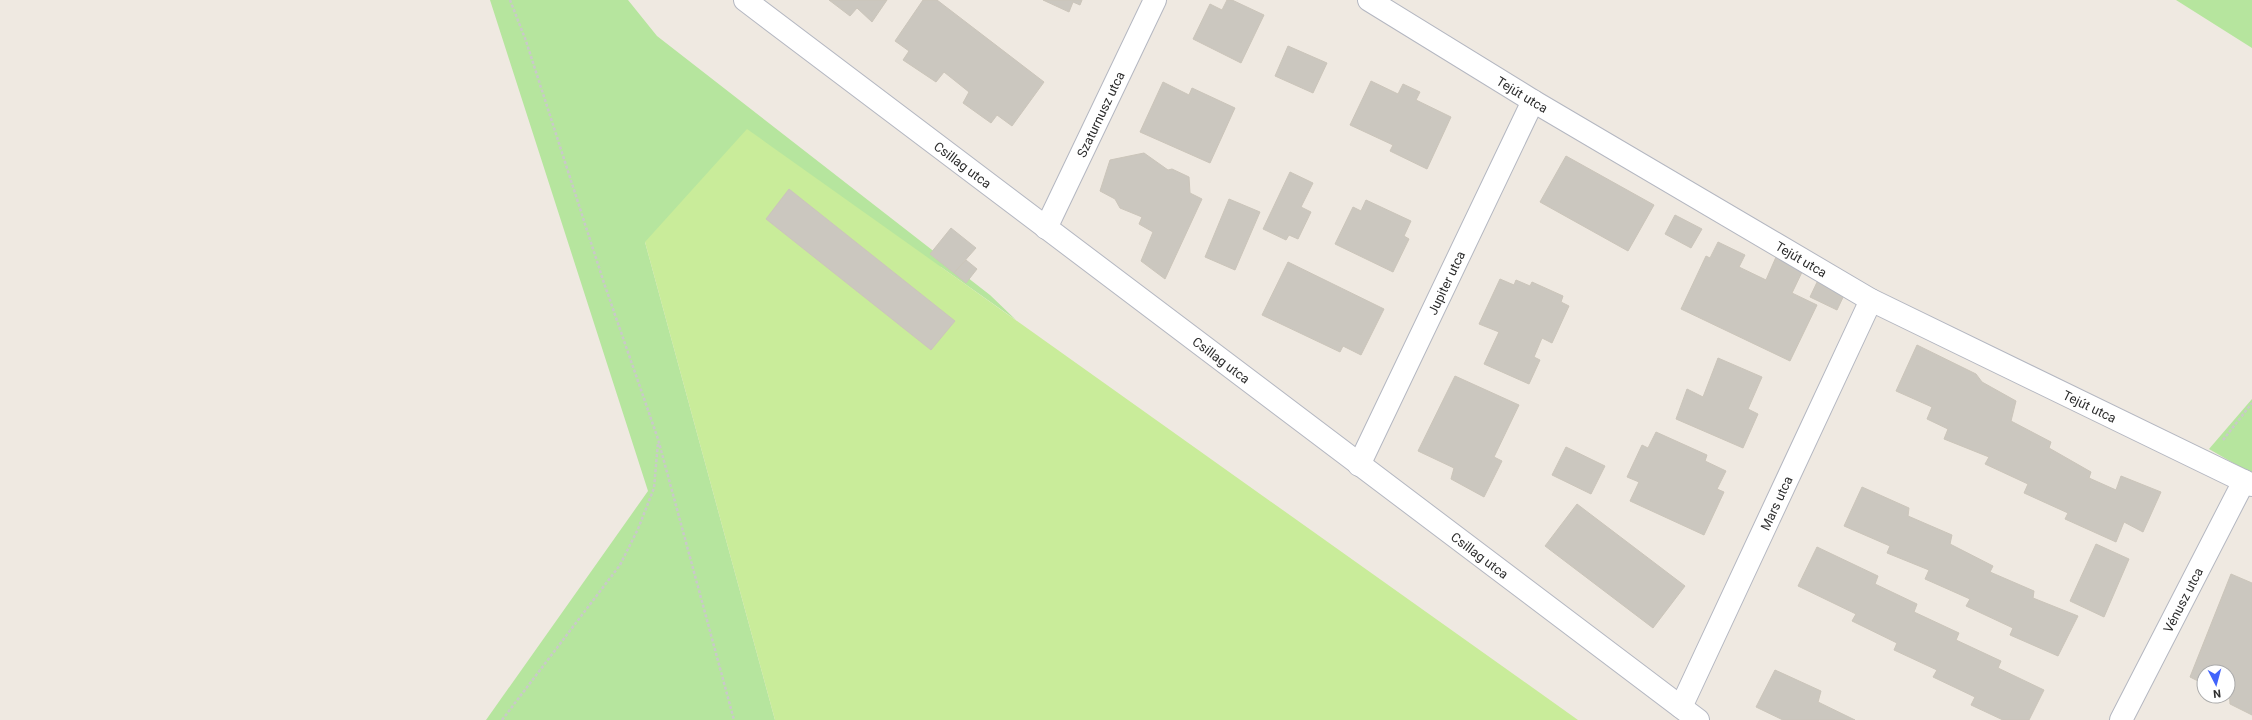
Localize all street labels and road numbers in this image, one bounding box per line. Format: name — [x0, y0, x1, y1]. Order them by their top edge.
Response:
street label: Szaturnusz utca — [1074, 69, 1128, 160]
street label: Tejút utca — [1494, 73, 1550, 116]
street label: Csillag utca — [931, 139, 994, 191]
street label: Tejút utca — [1773, 238, 1830, 280]
street label: Jupiter utca — [1425, 249, 1468, 317]
street label: Csillag utca — [1190, 334, 1253, 387]
street label: Tejút utca — [2061, 387, 2119, 426]
street label: Mars utca — [1758, 474, 1796, 533]
street label: Csillag utca — [1448, 529, 1511, 582]
street label: Vénusz utca — [2160, 565, 2206, 635]

